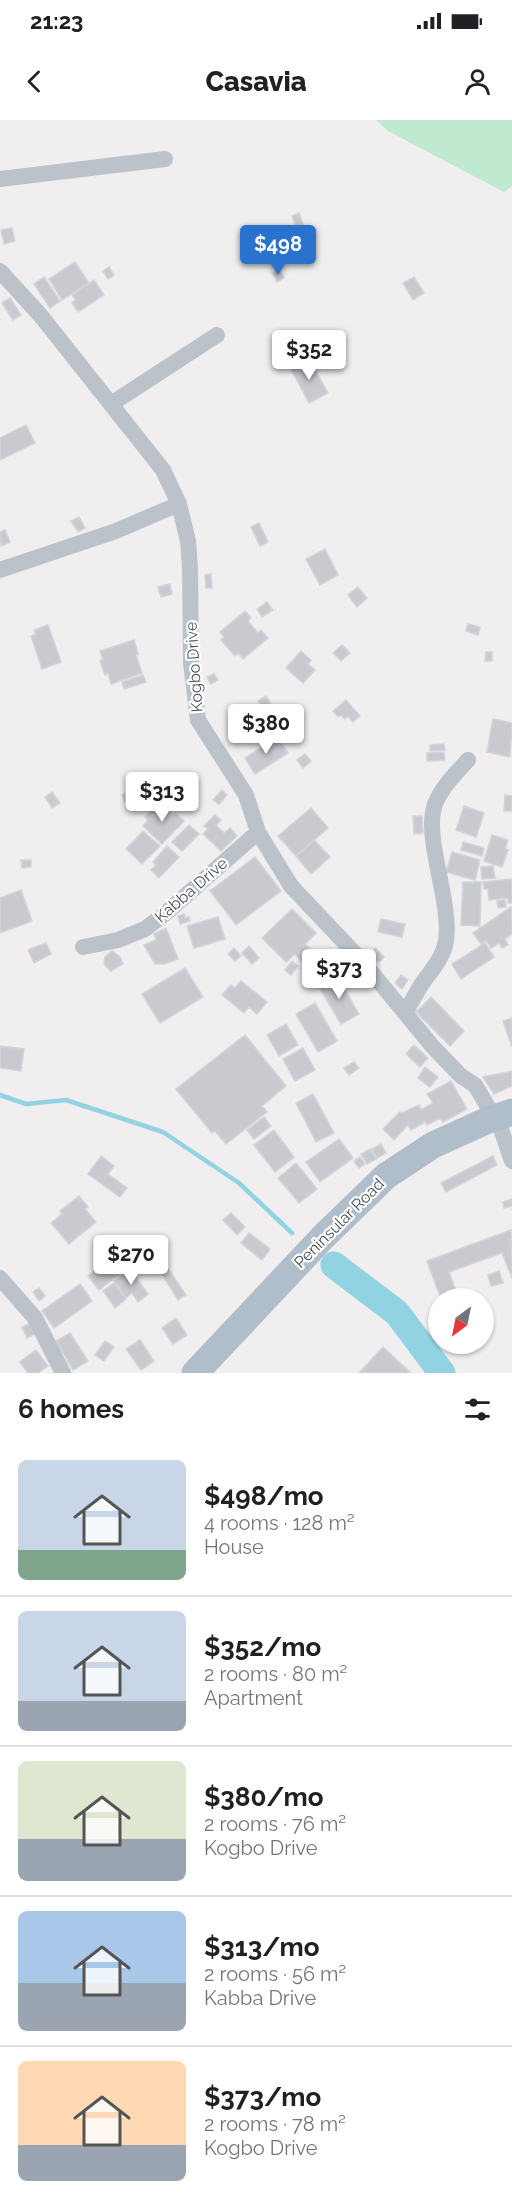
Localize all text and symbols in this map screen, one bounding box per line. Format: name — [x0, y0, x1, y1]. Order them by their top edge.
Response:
text: 21:23 — [30, 8, 83, 34]
icon: back — [18, 65, 51, 98]
icon: person — [461, 65, 494, 98]
text: Casavia — [205, 66, 307, 97]
pin: $498 — [242, 225, 314, 276]
text: $498 — [254, 232, 302, 256]
pin: $352 — [273, 330, 345, 381]
text: $352 — [286, 337, 332, 361]
street label: Kogbo Drive — [181, 621, 207, 713]
pin: $380 — [230, 704, 302, 755]
text: $380 — [242, 711, 290, 735]
pin: $313 — [126, 772, 198, 823]
text: $313 — [140, 779, 184, 803]
street label: Kabba Drive — [151, 853, 231, 927]
pin: $373 — [303, 949, 375, 1000]
text: $373 — [316, 956, 362, 980]
street label: Peninsular Road — [290, 1174, 388, 1272]
pin: $270 — [95, 1235, 167, 1286]
text: $270 — [107, 1242, 155, 1266]
north arrow — [428, 1288, 494, 1354]
map controls — [428, 1288, 494, 1354]
icon: filters — [461, 1393, 494, 1426]
text: 6 homes — [18, 1394, 124, 1424]
text: $498/mo — [204, 1481, 324, 1511]
icon: home — [66, 1484, 138, 1556]
text: 4 rooms · 128 m² — [204, 1511, 355, 1535]
text: House — [204, 1535, 264, 1559]
text: $352/mo — [204, 1632, 321, 1662]
icon: home — [66, 1635, 138, 1707]
text: 2 rooms · 80 m² — [204, 1662, 347, 1686]
text: Apartment — [204, 1686, 303, 1710]
text: $380/mo — [204, 1782, 324, 1812]
icon: home — [66, 1785, 138, 1857]
text: 2 rooms · 76 m² — [204, 1812, 346, 1836]
text: Kogbo Drive — [204, 1836, 318, 1860]
text: $313/mo — [204, 1932, 319, 1962]
icon: home — [66, 1935, 138, 2007]
text: 2 rooms · 56 m² — [204, 1962, 346, 1986]
text: Kabba Drive — [204, 1986, 316, 2010]
text: $373/mo — [204, 2082, 321, 2112]
icon: home — [66, 2085, 138, 2157]
text: 2 rooms · 78 m² — [204, 2112, 346, 2136]
text: Kogbo Drive — [204, 2136, 318, 2160]

